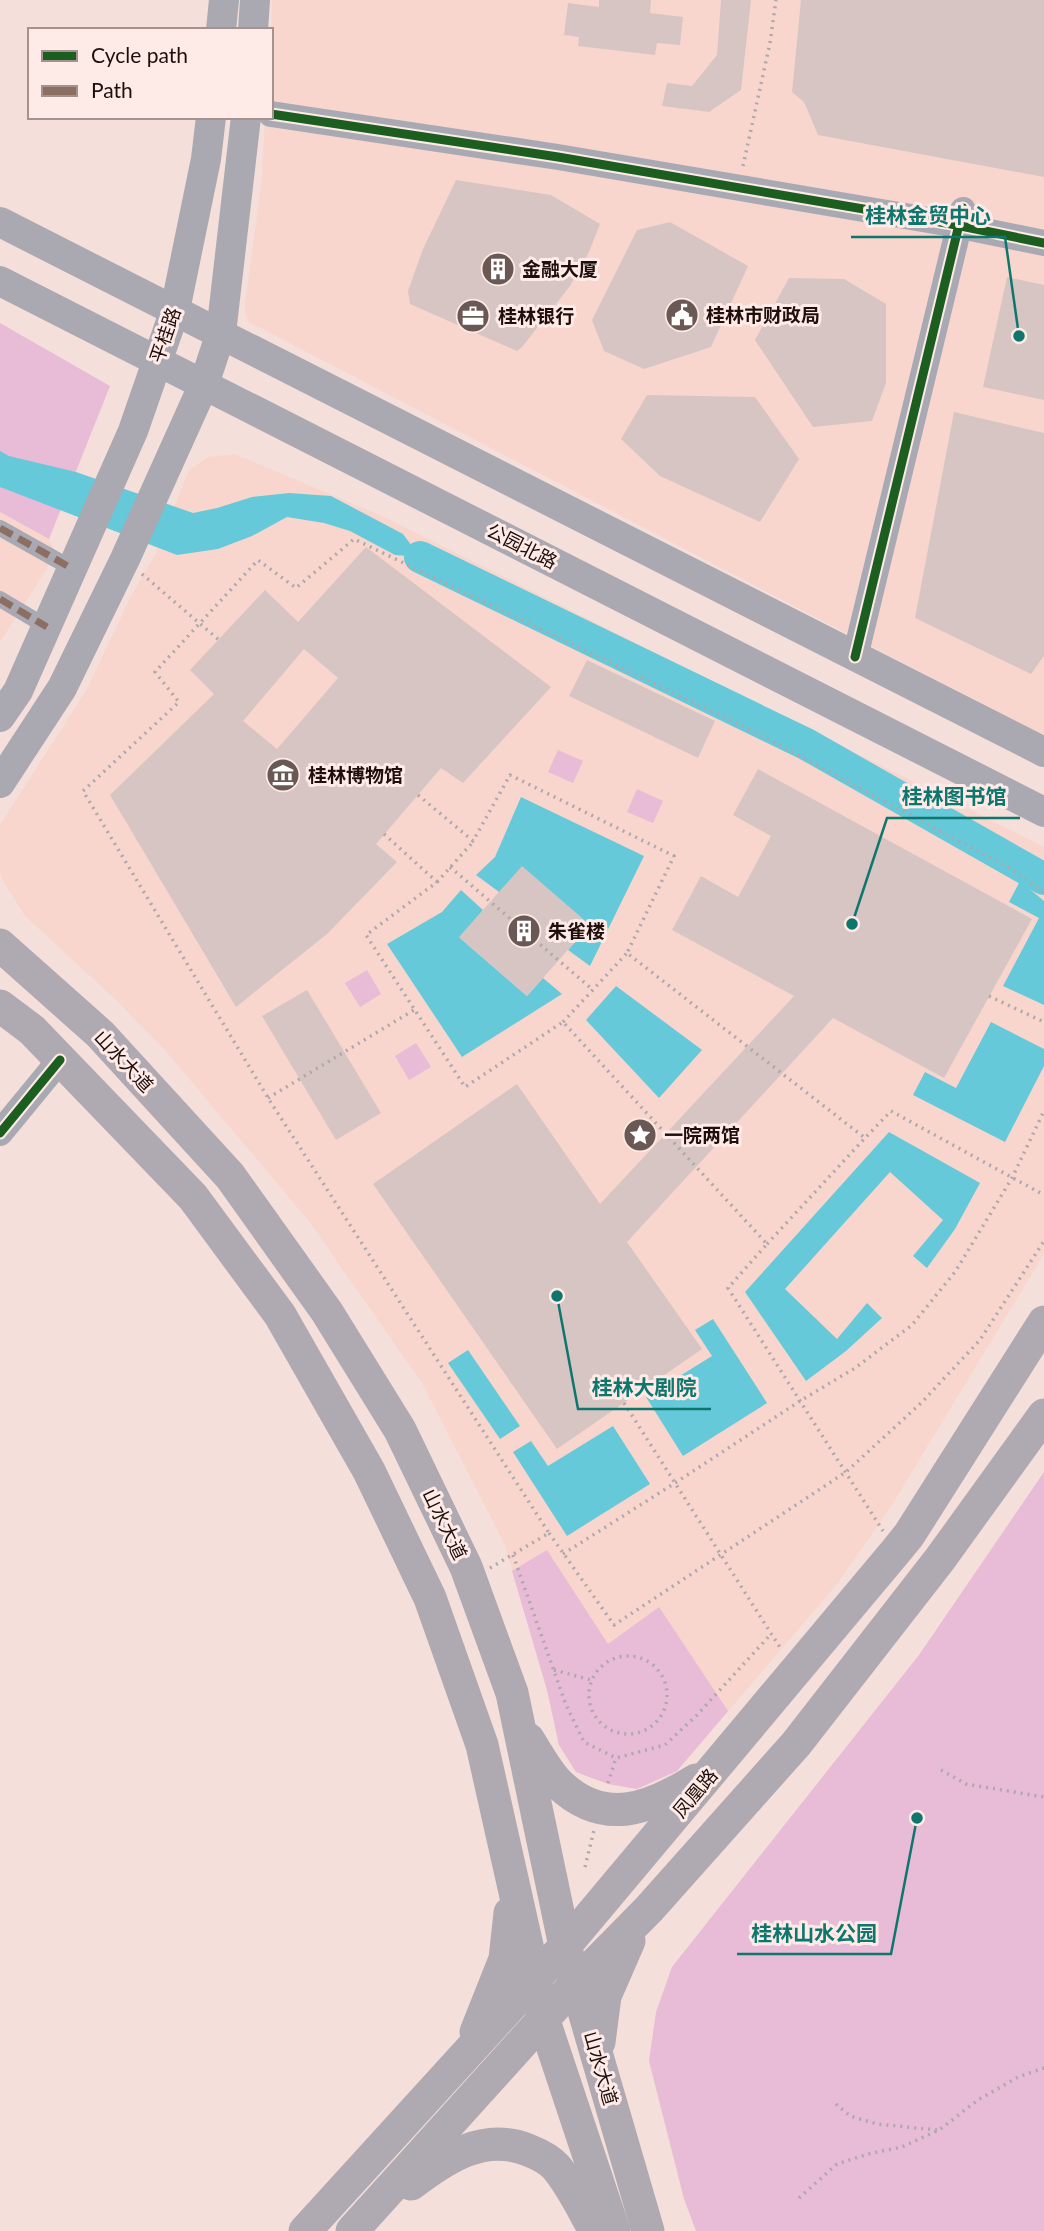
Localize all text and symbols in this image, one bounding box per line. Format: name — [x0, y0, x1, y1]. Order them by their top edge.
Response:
legend — [28, 28, 273, 119]
text: Cycle path — [91, 42, 188, 67]
text: Path — [91, 77, 133, 102]
callout: 桂林金贸中心 — [851, 195, 1005, 237]
text: 桂林金贸中心 — [865, 202, 991, 227]
building icon: 金融大厦 — [479, 250, 517, 288]
place label: 金融大厦 — [522, 257, 598, 280]
public building icon: 桂林市财政局 — [663, 296, 701, 334]
office icon: 桂林银行 — [454, 297, 492, 335]
place label: 桂林市财政局 — [706, 303, 820, 326]
street label: 平桂路 — [144, 304, 185, 366]
place label: 桂林银行 — [498, 304, 574, 327]
street label: 公园北路 — [483, 518, 561, 573]
museum icon: 桂林博物馆 — [264, 756, 302, 794]
place label: 桂林博物馆 — [308, 763, 403, 786]
callout: 桂林图书馆 — [887, 776, 1020, 818]
text: 桂林图书馆 — [902, 783, 1007, 808]
building icon: 朱雀楼 — [505, 912, 543, 950]
place label: 朱雀楼 — [548, 919, 605, 942]
street label: 山水大道 — [90, 1025, 159, 1096]
place icon: 一院两馆 — [621, 1116, 659, 1154]
place label: 一院两馆 — [664, 1123, 740, 1146]
callout: 桂林大剧院 — [578, 1367, 711, 1409]
text: 桂林大剧院 — [592, 1374, 697, 1399]
street label: 山水大道 — [418, 1485, 472, 1563]
street label: 凤凰路 — [667, 1763, 722, 1822]
callout: 桂林山水公园 — [737, 1912, 891, 1954]
text: 桂林山水公园 — [751, 1920, 877, 1945]
street label: 山水大道 — [580, 2028, 623, 2108]

